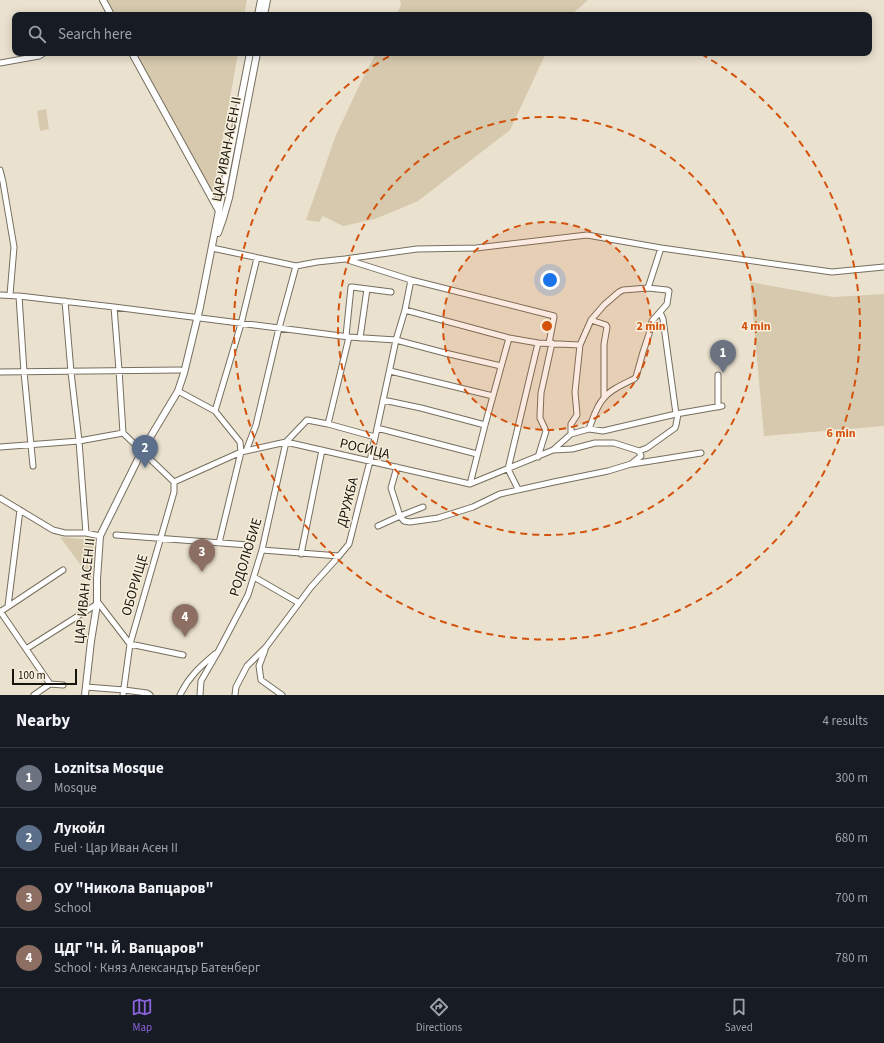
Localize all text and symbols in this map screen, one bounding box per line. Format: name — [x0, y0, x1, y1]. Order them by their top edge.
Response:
search box — [12, 12, 872, 56]
icon: search — [26, 23, 48, 45]
text: Search here — [58, 24, 132, 45]
street label: ЦАР ИВАН АСЕН II — [207, 95, 247, 203]
your location — [540, 270, 560, 290]
text: 2 min — [636, 318, 666, 335]
text: 4 min — [741, 318, 771, 335]
centre of rings — [540, 319, 554, 333]
pin: 1 — [710, 340, 736, 373]
text: 6 min — [826, 425, 856, 442]
street label: РОСИЦА — [338, 433, 392, 465]
pin: 2 — [132, 435, 158, 468]
street label: ДРУЖБА — [332, 475, 364, 529]
street label: РОДОЛЮБИЕ — [225, 516, 267, 599]
street label: ЦАР ИВАН АСЕН II — [69, 537, 101, 645]
pin: 3 — [189, 539, 215, 572]
street label: ОБОРИЩЕ — [117, 552, 153, 619]
pin: 4 — [172, 604, 198, 637]
scale bar — [12, 667, 77, 686]
text: 100 m — [18, 668, 46, 683]
text: Nearby — [16, 709, 70, 733]
text: 4 results — [823, 712, 868, 730]
text: Loznitsa Mosque — [54, 758, 164, 779]
text: 1 — [26, 769, 32, 787]
text: 300 m — [835, 769, 868, 787]
text: Mosque — [54, 779, 97, 797]
text: Лукойл — [54, 818, 105, 839]
text: 2 — [26, 829, 32, 847]
text: 680 m — [835, 829, 868, 847]
text: Fuel · Цар Иван Асен II — [54, 839, 178, 857]
text: ОУ "Никола Вапцаров" — [54, 878, 214, 899]
text: 3 — [26, 889, 32, 907]
text: 700 m — [835, 889, 868, 907]
text: School — [54, 899, 91, 917]
text: ЦДГ "Н. Й. Вапцаров" — [54, 938, 204, 959]
text: 4 — [26, 949, 32, 967]
text: 780 m — [835, 949, 868, 967]
text: School · Княз Александър Батенберг — [54, 959, 260, 977]
tab: Map — [131, 996, 153, 1035]
tab: Directions — [416, 996, 462, 1035]
tab: Saved — [725, 996, 753, 1035]

